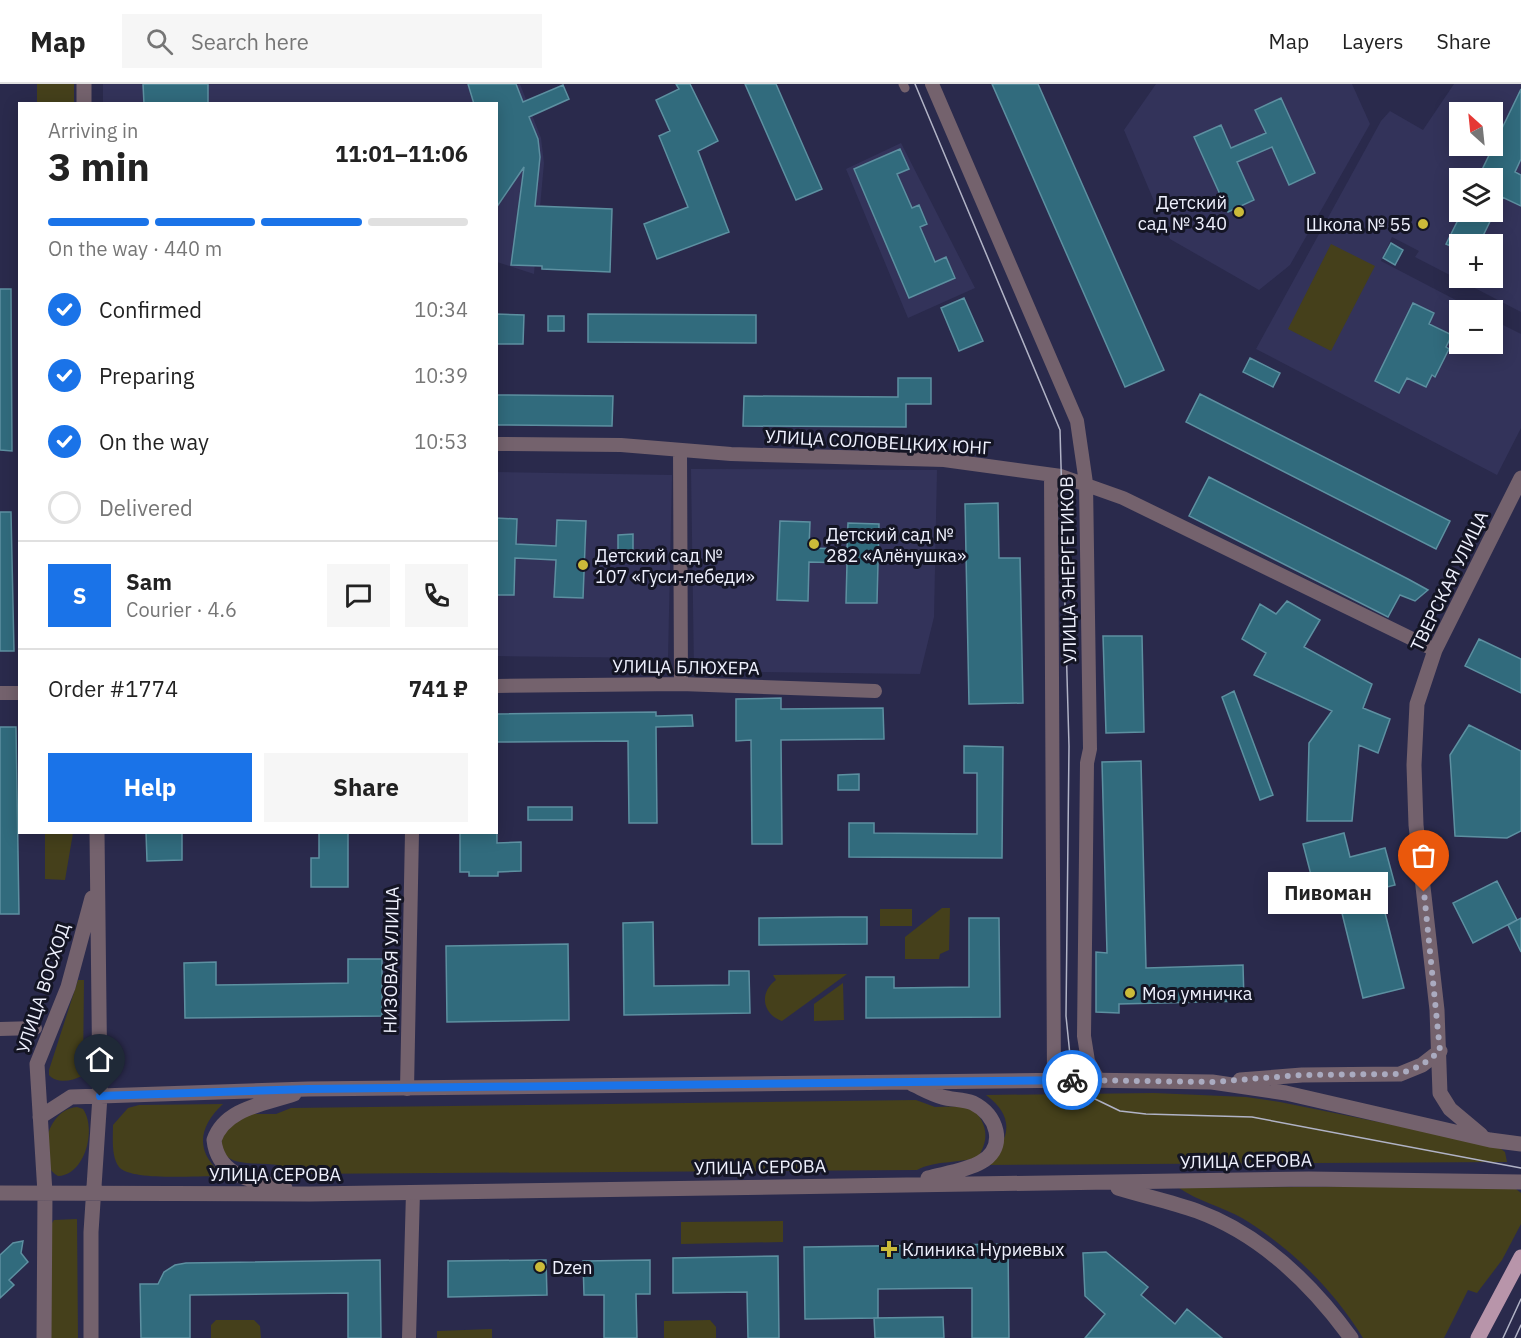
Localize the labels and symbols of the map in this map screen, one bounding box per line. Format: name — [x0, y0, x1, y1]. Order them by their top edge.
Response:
north arrow — [1449, 102, 1503, 156]
place label: Детский сад № 340 — [1138, 191, 1227, 235]
marker: Детский сад № 340 — [1232, 205, 1246, 219]
place label: Школа № 55 — [1306, 213, 1411, 236]
marker: Школа № 55 — [1416, 217, 1430, 231]
street label: УЛИЦА СОЛОВЕЦКИХ ЮНГ — [764, 425, 992, 459]
street label: УЛИЦА ЭНЕРГЕТИКОВ — [1055, 476, 1081, 664]
street label: ТВЕРСКАЯ УЛИЦА — [1405, 507, 1493, 655]
place label: Детский сад № 282 «Алёнушка» — [826, 523, 966, 567]
marker: Детский сад № 282 «Алёнушка» — [807, 537, 821, 551]
place label: Детский сад № 107 «Гуси-лебеди» — [595, 544, 755, 588]
marker: Детский сад № 107 «Гуси-лебеди» — [576, 558, 590, 572]
street label: УЛИЦА БЛЮХЕРА — [612, 654, 760, 680]
pin — [1398, 830, 1449, 892]
callout: Пивоман — [1268, 871, 1388, 913]
street label: НИЗОВАЯ УЛИЦА — [378, 886, 404, 1034]
street label: УЛИЦА ВОСХОД — [11, 920, 75, 1056]
place label: Моя умничка — [1142, 982, 1253, 1005]
marker: Моя умничка — [1123, 986, 1137, 1000]
pin — [74, 1034, 125, 1096]
courier — [1042, 1050, 1102, 1110]
street label: УЛИЦА СЕРОВА — [1180, 1148, 1313, 1174]
street label: УЛИЦА СЕРОВА — [694, 1154, 827, 1180]
street label: УЛИЦА СЕРОВА — [209, 1163, 342, 1186]
place label: Клиника Нуриевых — [902, 1238, 1064, 1261]
marker: Клиника Нуриевых — [880, 1240, 898, 1258]
place label: Dzen — [552, 1256, 592, 1279]
marker: Dzen — [533, 1260, 547, 1274]

